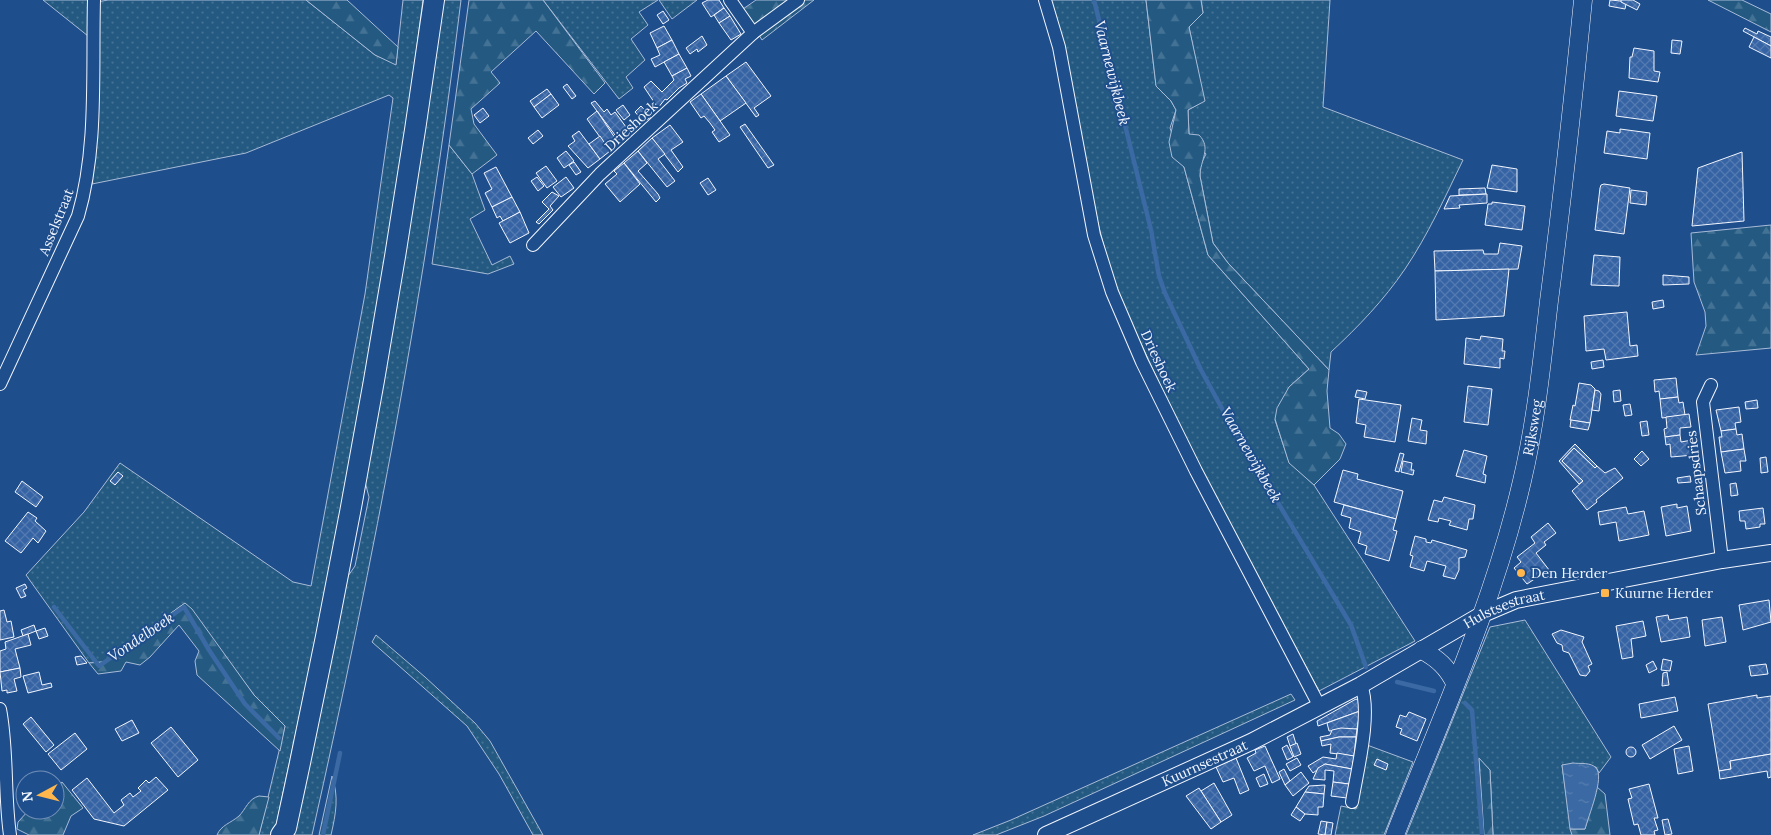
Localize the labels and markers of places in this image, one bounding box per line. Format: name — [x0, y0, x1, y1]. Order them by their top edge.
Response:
place label: Den Herder — [1531, 564, 1607, 582]
marker: Den Herder — [1515, 567, 1527, 579]
place label: Kuurne Herder — [1615, 584, 1713, 602]
marker: Kuurne Herder — [1599, 587, 1611, 599]

